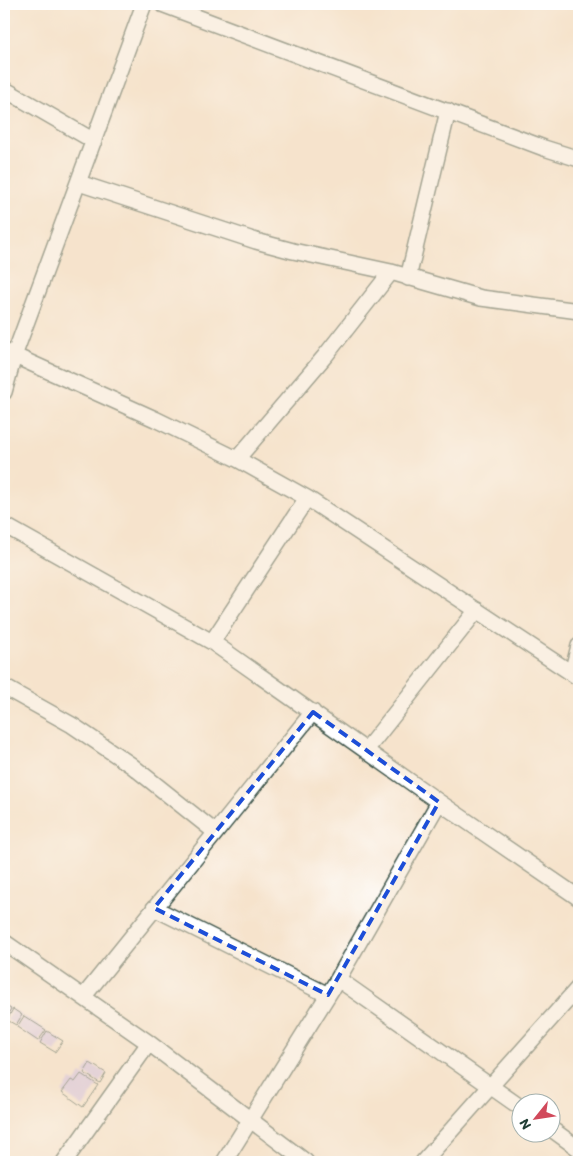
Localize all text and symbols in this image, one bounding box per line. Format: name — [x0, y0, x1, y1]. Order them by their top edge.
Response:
north arrow — [510, 1094, 560, 1144]
text: N — [515, 1116, 535, 1133]

